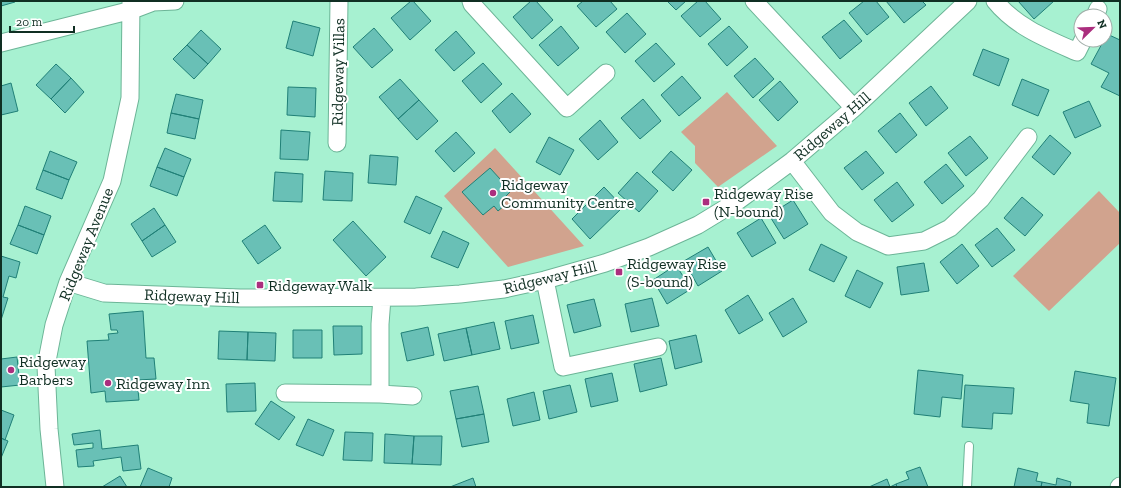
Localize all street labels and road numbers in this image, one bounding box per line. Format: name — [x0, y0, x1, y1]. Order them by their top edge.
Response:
street label: Ridgeway Villas — [328, 18, 348, 126]
street label: Ridgeway Hill — [790, 88, 874, 164]
street label: Ridgeway Avenue — [55, 185, 117, 303]
street label: Ridgeway Hill — [501, 256, 599, 298]
street label: Ridgeway Hill — [144, 285, 240, 307]

